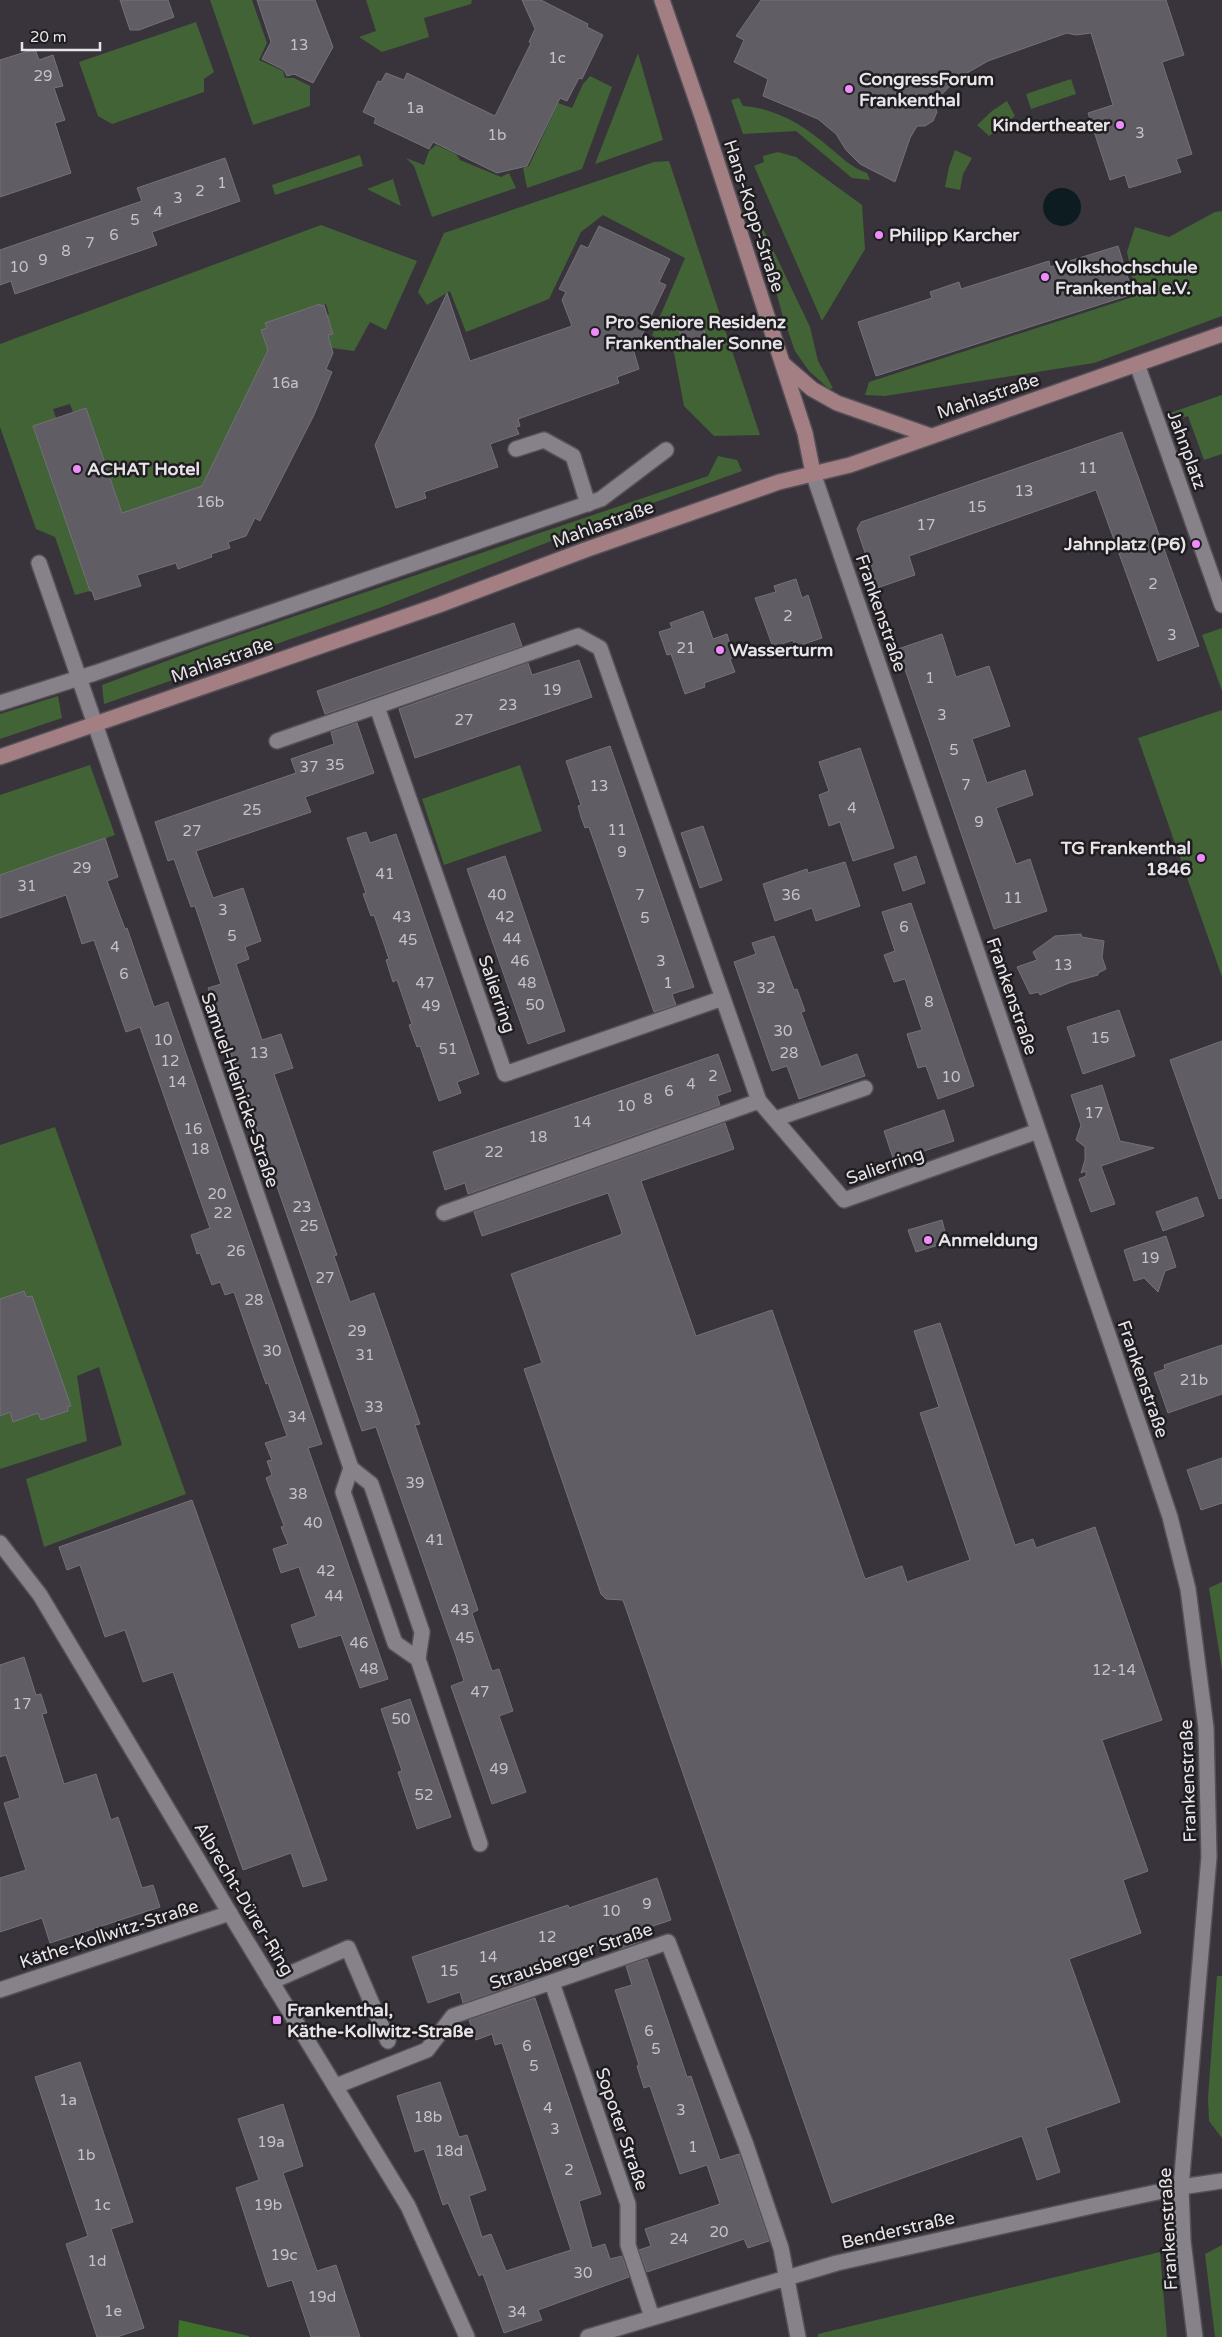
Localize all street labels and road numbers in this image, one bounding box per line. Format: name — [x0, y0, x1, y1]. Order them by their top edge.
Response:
street label: Hans-Kopp-Straße — [719, 137, 789, 295]
street label: Mahlastraße — [934, 368, 1042, 424]
street label: Jahnplatz — [1163, 408, 1211, 492]
street label: Mahlastraße — [549, 495, 657, 553]
street label: Frankenstraße — [851, 551, 911, 675]
street label: Mahlastraße — [168, 632, 276, 688]
street label: Frankenstraße — [982, 934, 1042, 1058]
street label: Salierring — [473, 952, 521, 1036]
street label: Samuel-Heinicke-Straße — [196, 989, 284, 1191]
street label: Salierring — [843, 1142, 927, 1190]
street label: Frankenstraße — [1113, 1317, 1173, 1441]
street label: Frankenstraße — [1175, 1719, 1201, 1843]
street label: Albrecht-Dürer-Ring — [189, 1818, 299, 1980]
street label: Käthe-Kollwitz-Straße — [17, 1895, 201, 1973]
street label: Strausberger Straße — [487, 1918, 655, 1994]
street label: Sopoter Straße — [591, 2065, 653, 2193]
street label: Frankenstraße — [1154, 2167, 1182, 2291]
street label: Benderstraße — [839, 2206, 957, 2254]

